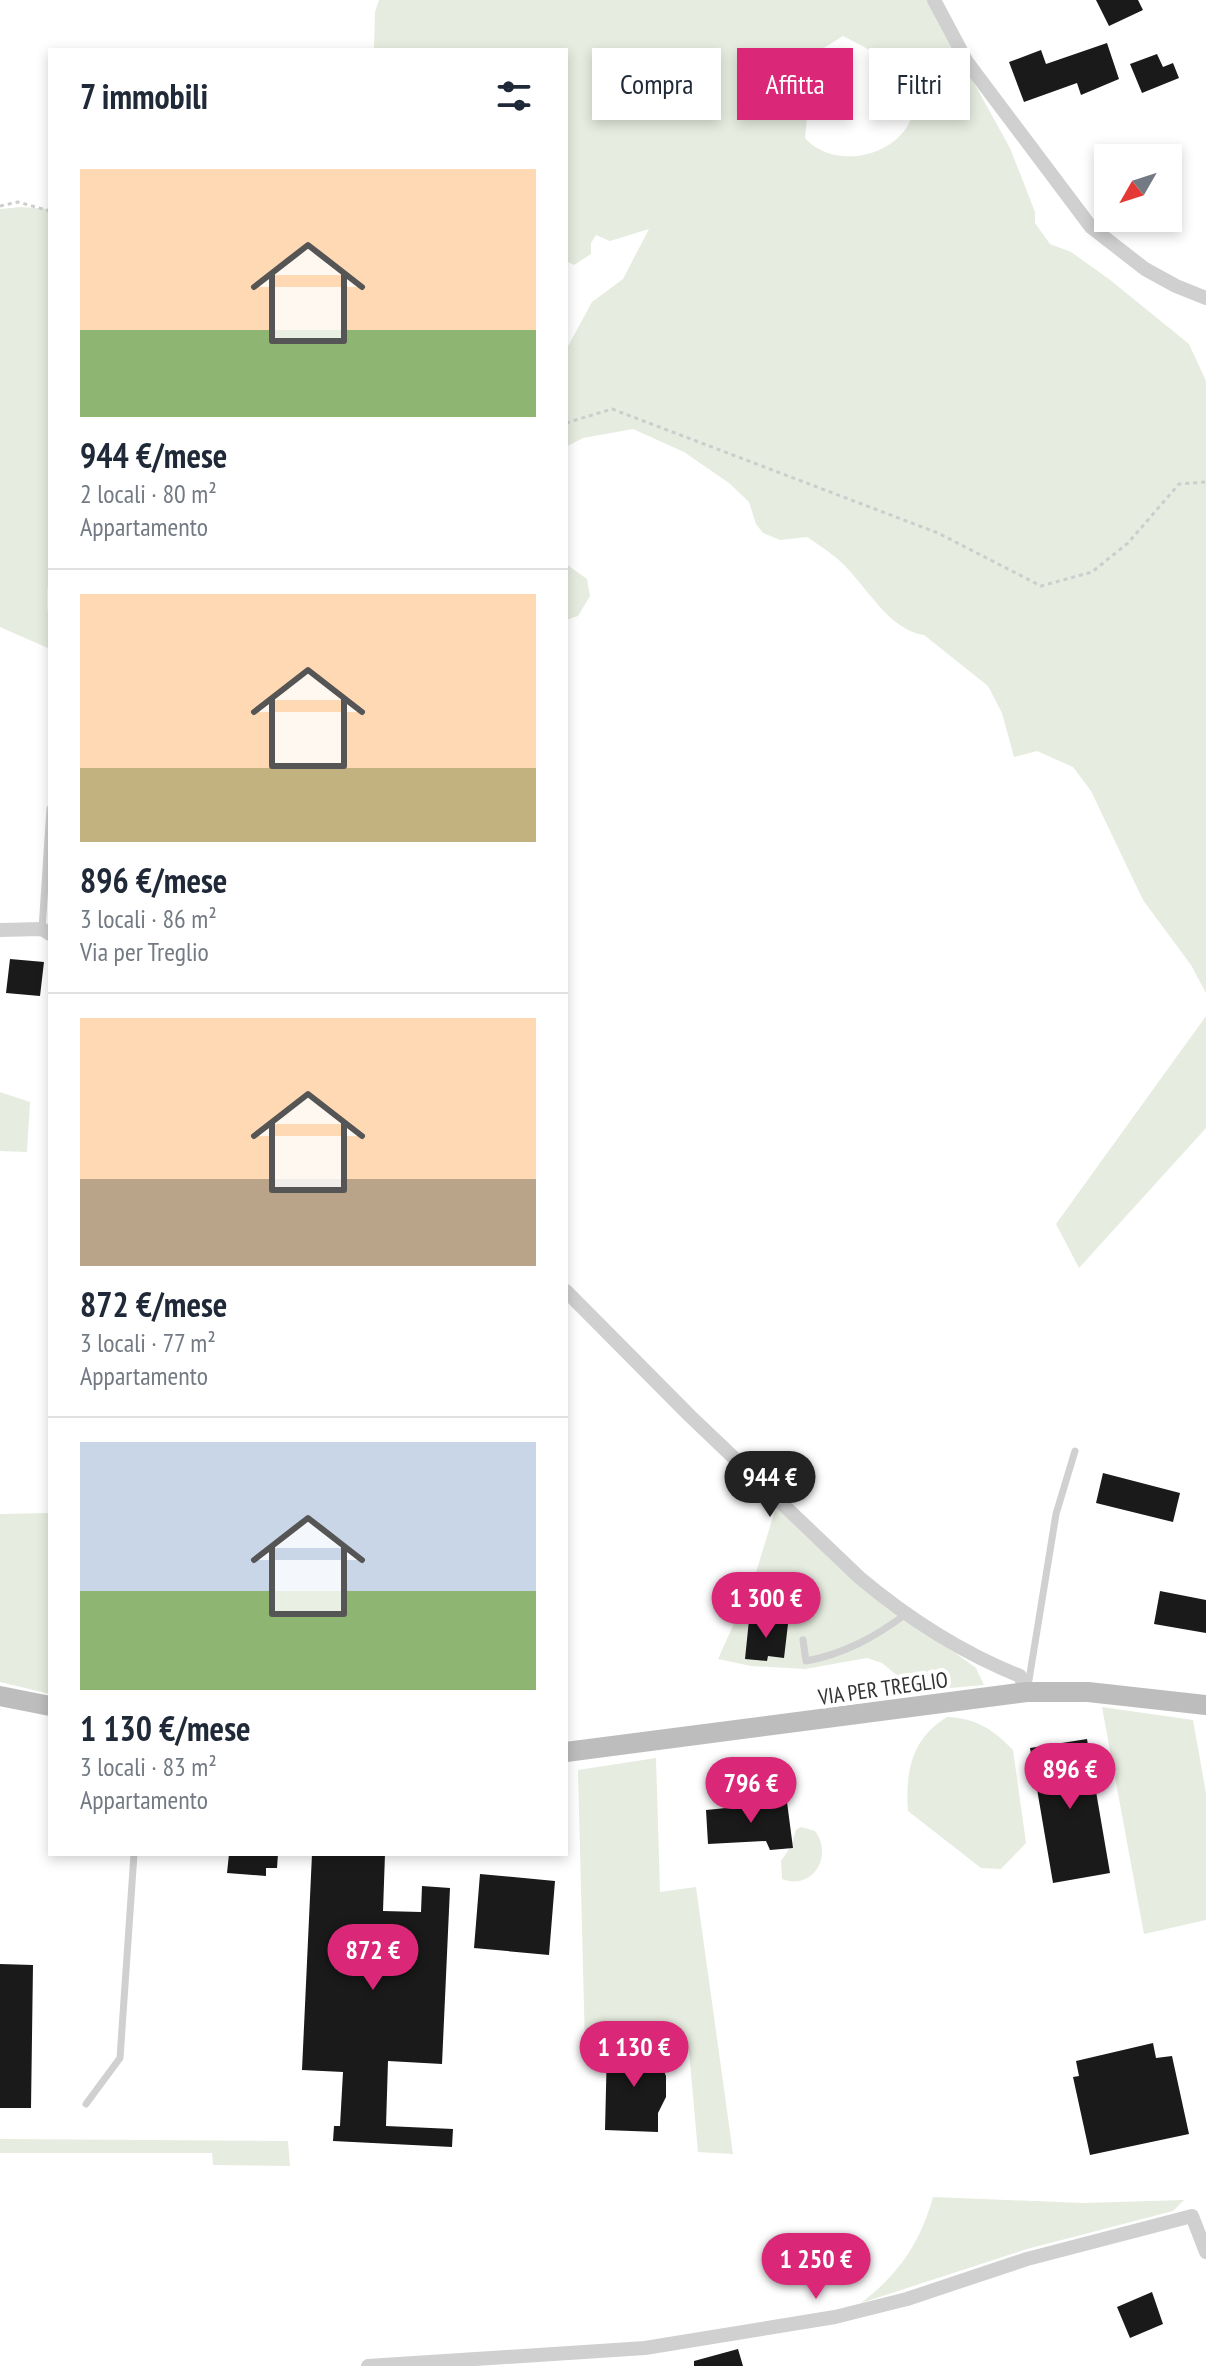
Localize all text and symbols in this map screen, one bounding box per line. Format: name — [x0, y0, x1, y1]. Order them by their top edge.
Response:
chip: Compra — [592, 48, 721, 120]
chip: Affitta — [737, 48, 853, 120]
chip: Filtri — [869, 48, 970, 120]
text: 7 immobili — [80, 74, 208, 118]
icon: filters — [492, 74, 536, 118]
north arrow — [1094, 144, 1182, 232]
map controls — [1094, 144, 1182, 232]
icon: home — [236, 221, 380, 365]
text: 944 €/mese — [80, 433, 227, 477]
text: 2 locali · 80 m² — [80, 477, 217, 510]
text: Appartamento — [80, 510, 208, 543]
icon: home — [236, 646, 380, 790]
text: 896 €/mese — [80, 858, 227, 902]
text: 3 locali · 86 m² — [80, 902, 217, 935]
text: Via per Treglio — [80, 935, 209, 968]
icon: home — [236, 1070, 380, 1214]
text: 872 €/mese — [80, 1282, 227, 1326]
text: 3 locali · 77 m² — [80, 1326, 216, 1359]
text: Appartamento — [80, 1359, 208, 1392]
pin: 944 € — [714, 1451, 826, 1519]
text: 944 € — [742, 1460, 798, 1493]
icon: home — [236, 1494, 380, 1638]
pin: 1 300 € — [692, 1572, 840, 1640]
text: 1 300 € — [730, 1581, 802, 1614]
street label: VIA PER TREGLIO — [815, 1665, 950, 1711]
text: 1 130 €/mese — [80, 1706, 251, 1750]
pin: 896 € — [1014, 1743, 1126, 1811]
text: 3 locali · 83 m² — [80, 1750, 217, 1783]
text: 896 € — [1042, 1752, 1098, 1785]
pin: 796 € — [695, 1757, 807, 1825]
text: 796 € — [723, 1766, 779, 1799]
text: Appartamento — [80, 1783, 208, 1816]
pin: 872 € — [317, 1924, 429, 1992]
text: 872 € — [345, 1933, 401, 1966]
pin: 1 130 € — [560, 2021, 708, 2089]
text: 1 130 € — [598, 2030, 670, 2063]
pin: 1 250 € — [742, 2233, 890, 2301]
text: 1 250 € — [780, 2242, 852, 2275]

